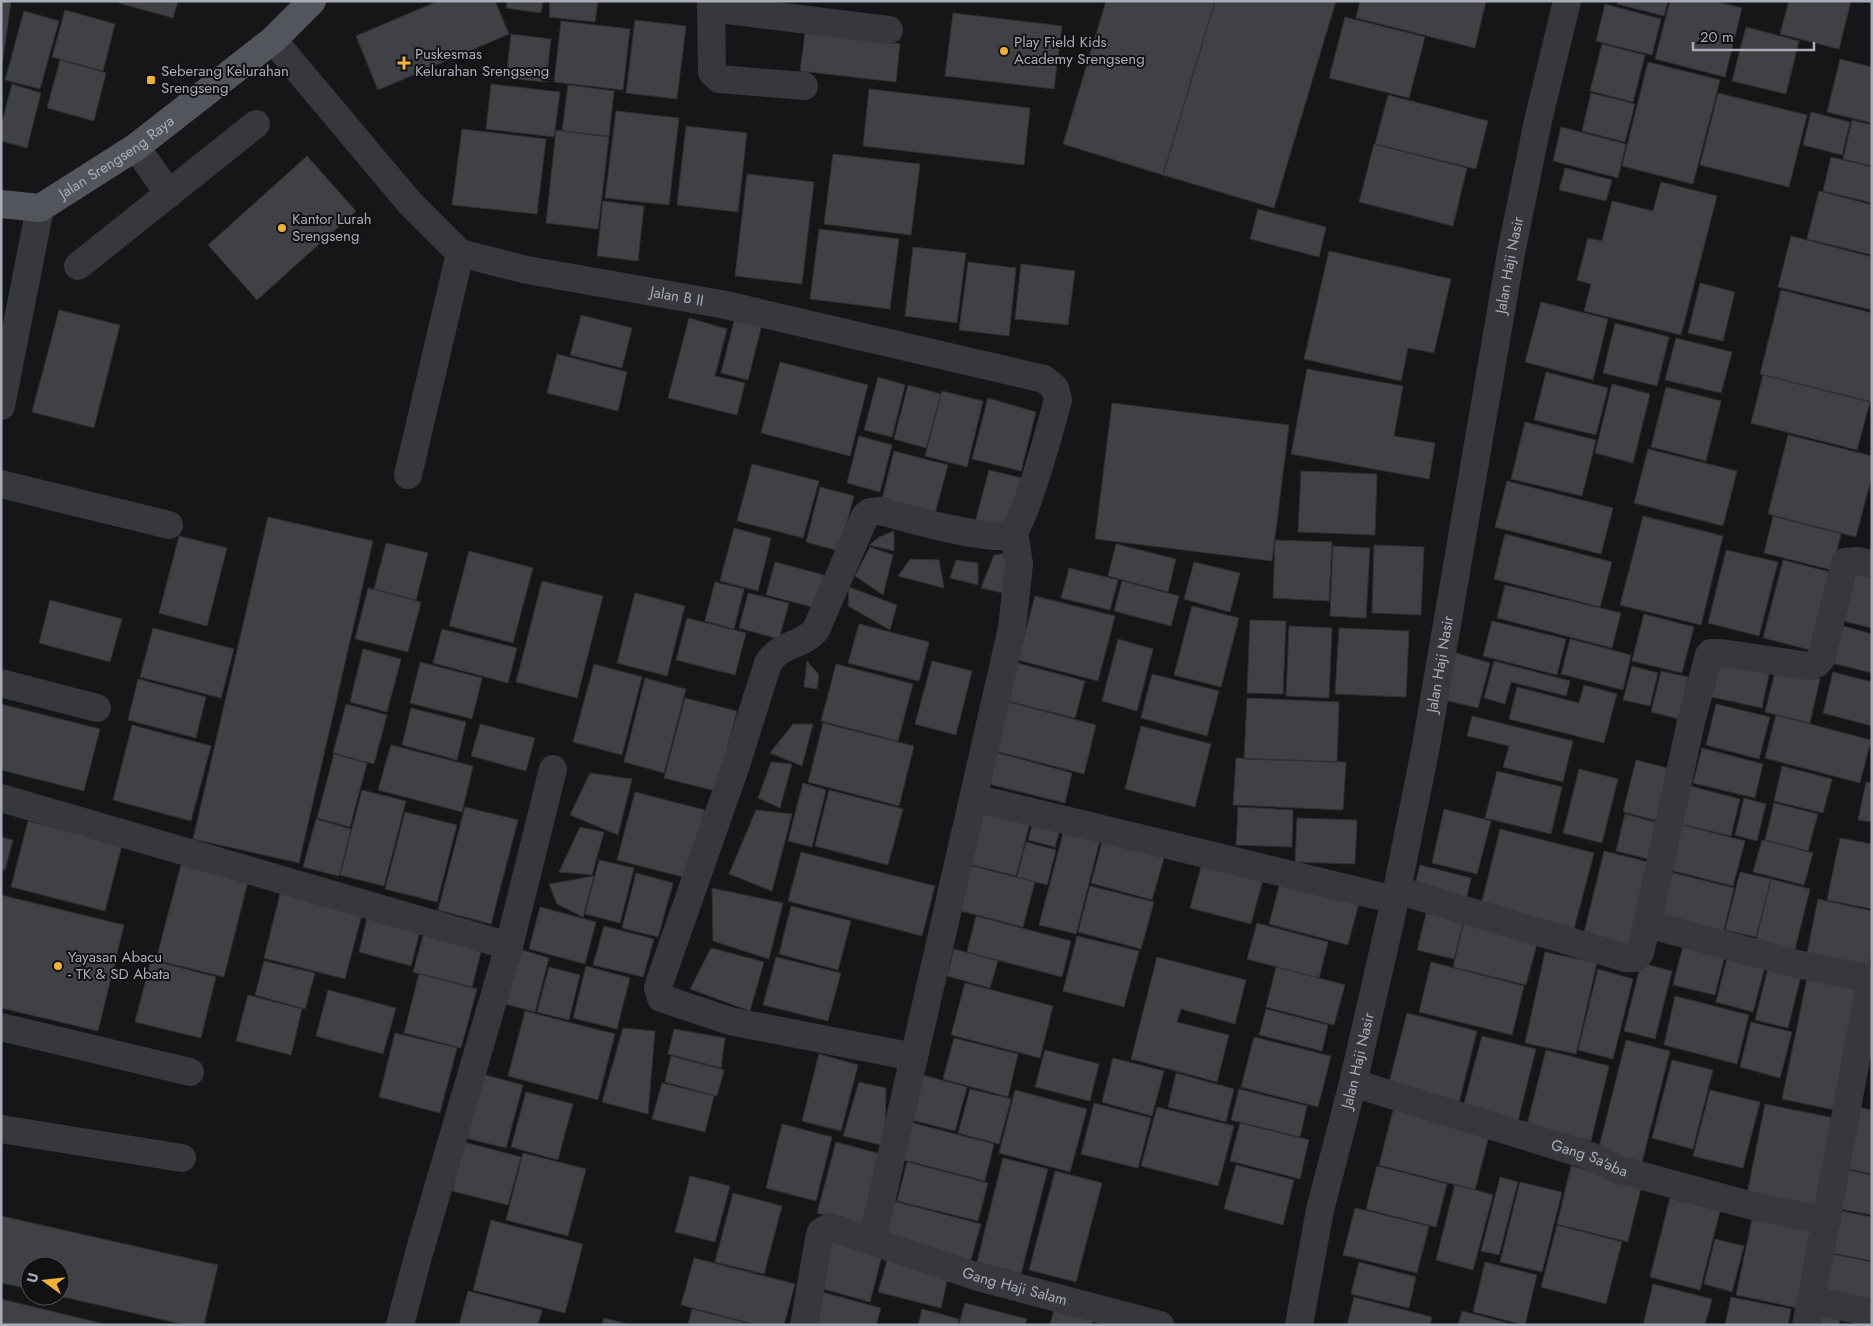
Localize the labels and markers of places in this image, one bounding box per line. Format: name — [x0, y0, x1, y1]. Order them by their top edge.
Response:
place label: Play Field Kids Academy Srengseng — [1014, 31, 1145, 70]
place label: Puskesmas Kelurahan Srengseng — [415, 43, 549, 82]
marker: Play Field Kids Academy Srengseng — [998, 45, 1010, 57]
marker: Puskesmas Kelurahan Srengseng — [397, 56, 411, 70]
place label: Seberang Kelurahan Srengseng — [161, 60, 289, 99]
marker: Seberang Kelurahan Srengseng — [145, 74, 157, 86]
place label: Kantor Lurah Srengseng — [292, 208, 372, 247]
marker: Kantor Lurah Srengseng — [276, 222, 288, 234]
place label: Yayasan Abacu - TK & SD Abata — [68, 946, 170, 985]
marker: Yayasan Abacu - TK & SD Abata — [52, 960, 64, 972]

